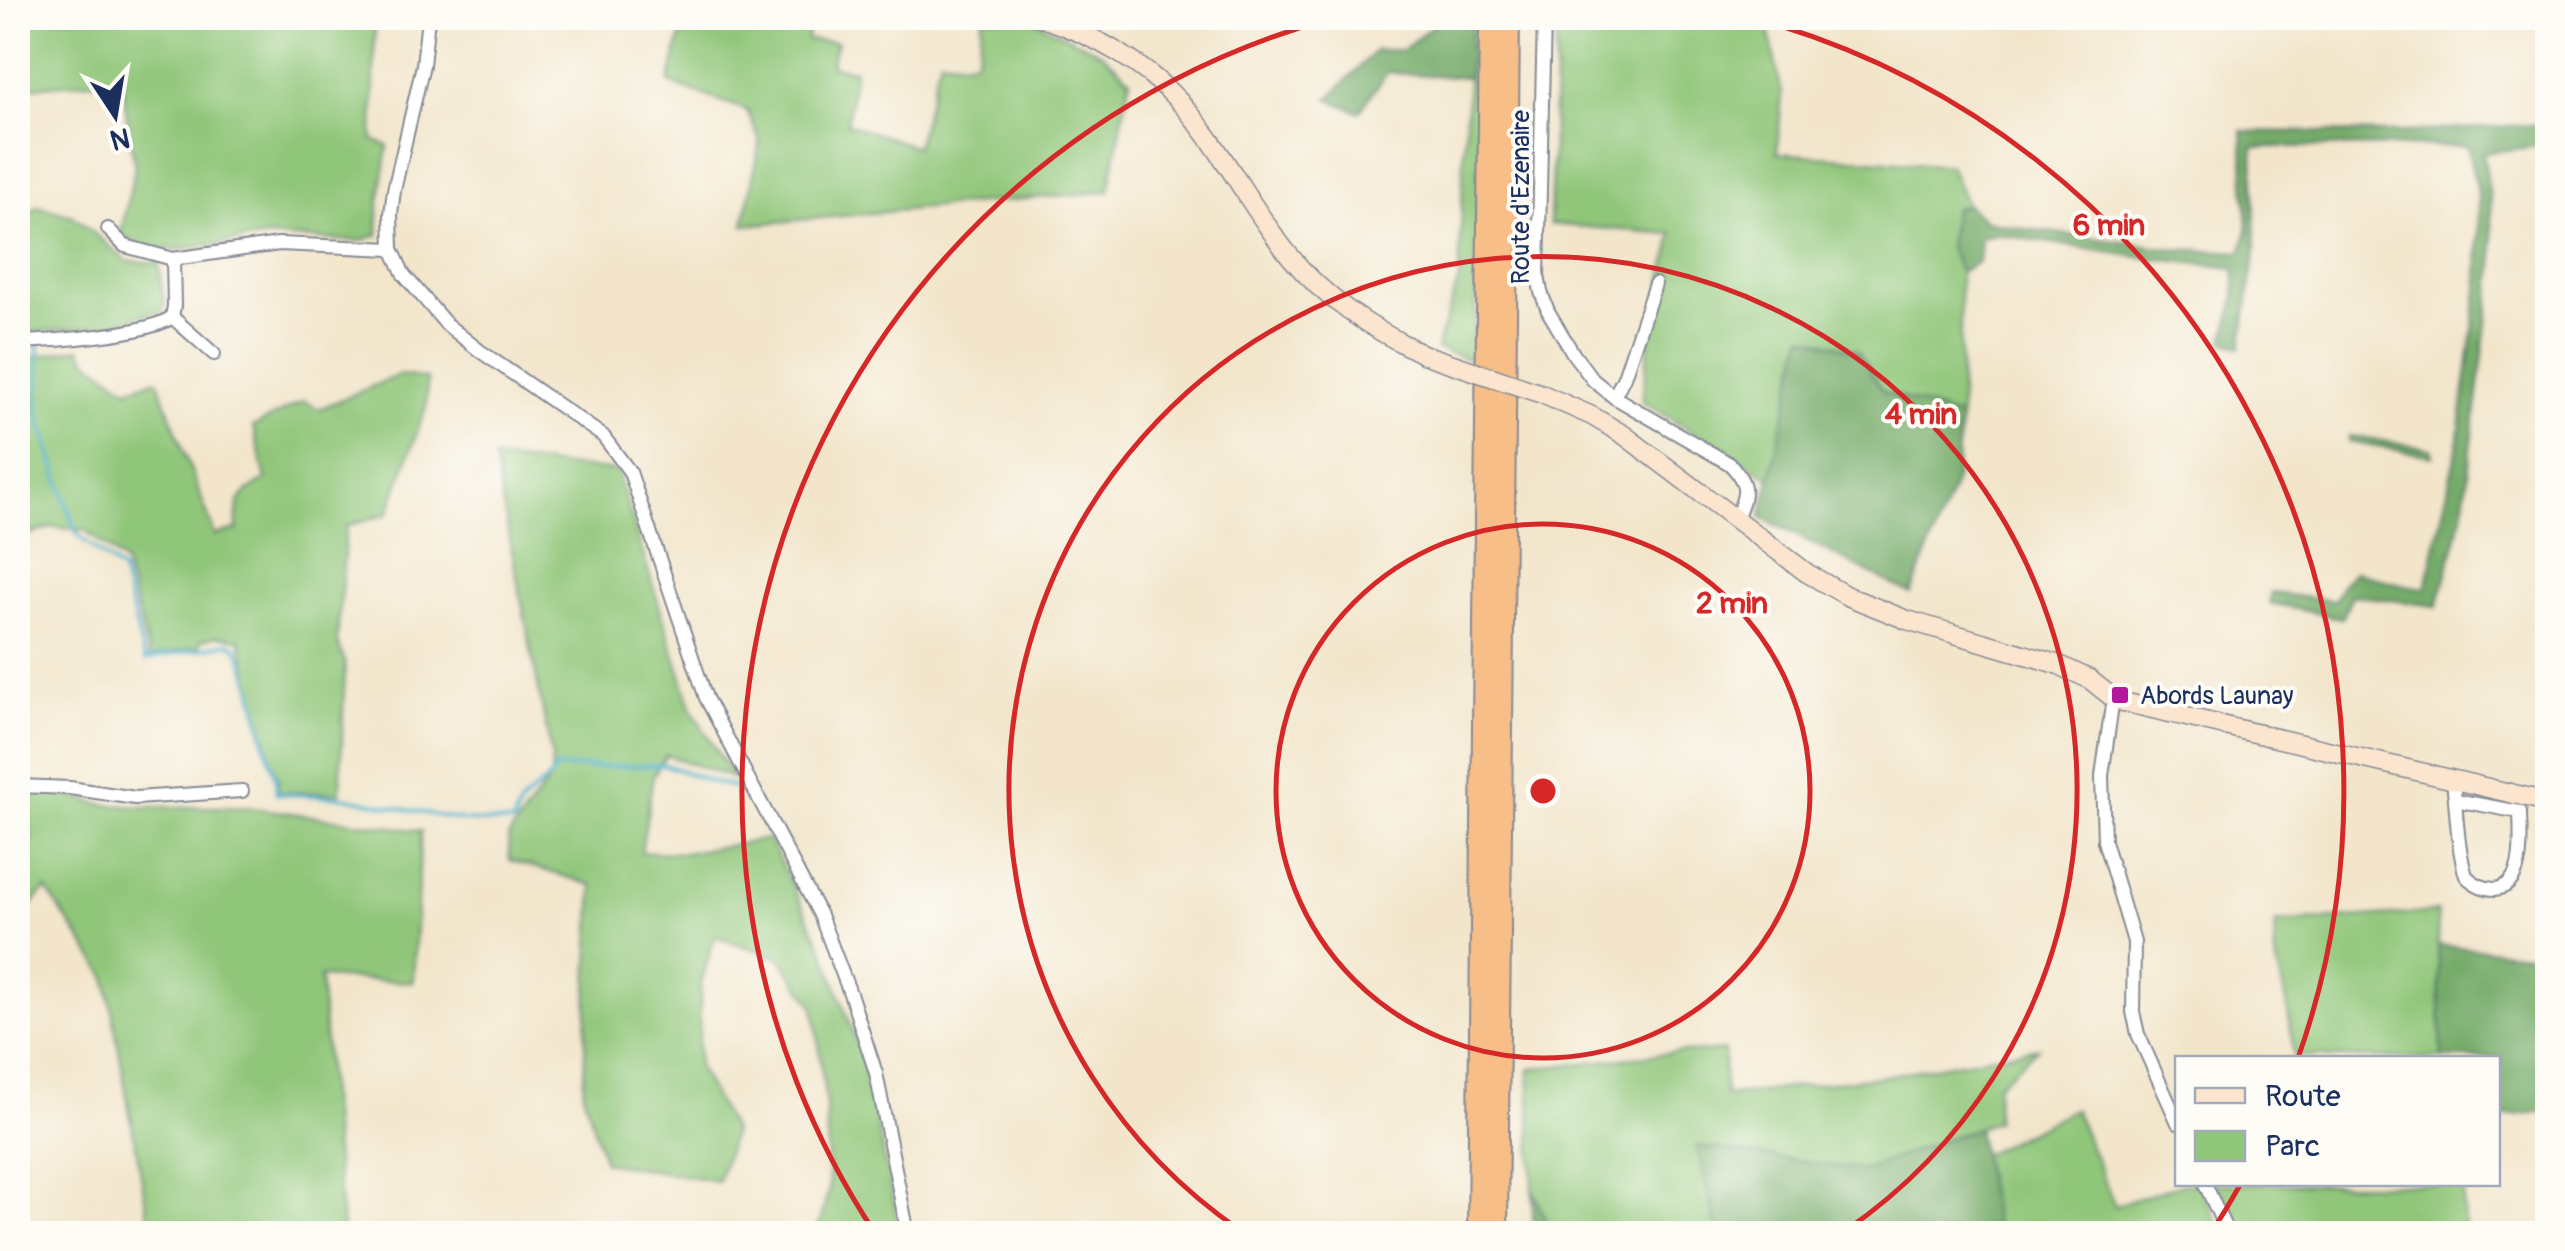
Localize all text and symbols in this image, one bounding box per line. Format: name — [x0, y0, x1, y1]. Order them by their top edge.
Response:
north arrow — [65, 65, 165, 165]
street label: Route d'Ezenaire — [1506, 109, 1537, 284]
text: N — [107, 119, 133, 157]
text: 6 min — [2073, 207, 2145, 244]
text: 4 min — [1885, 396, 1957, 433]
text: 2 min — [1696, 585, 1768, 622]
place label: Abords Launay — [2140, 681, 2294, 712]
marker: Abords Launay — [2109, 684, 2131, 706]
centre of rings — [1525, 773, 1561, 809]
legend — [2175, 1056, 2500, 1186]
text: Route — [2265, 1078, 2341, 1115]
text: Parc — [2265, 1128, 2320, 1165]

